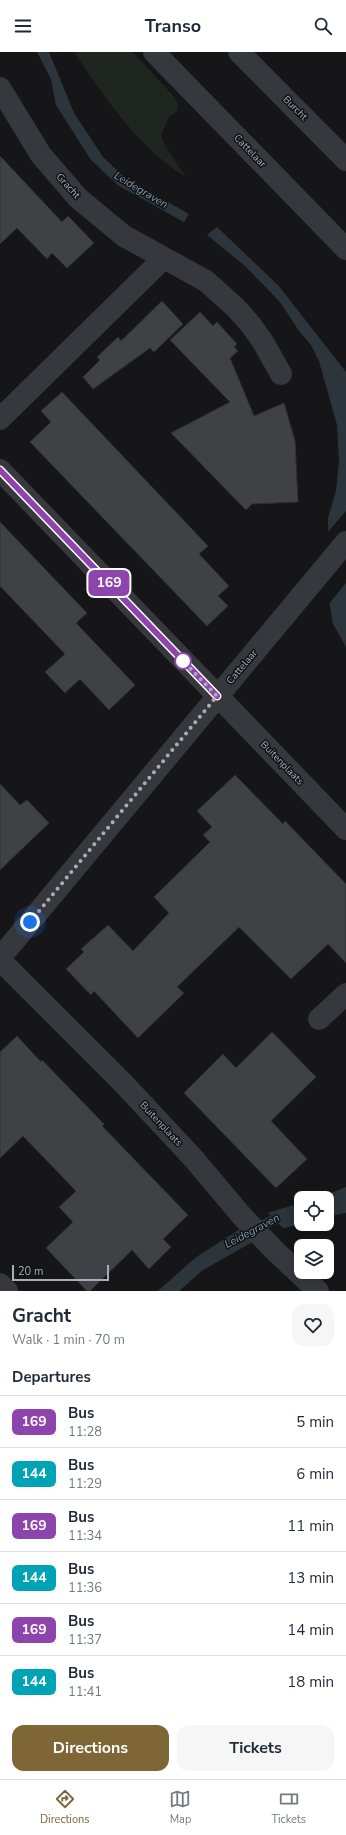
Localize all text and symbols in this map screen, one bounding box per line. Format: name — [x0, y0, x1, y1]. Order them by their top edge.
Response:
text: Transo — [145, 14, 201, 38]
icon: menu — [12, 15, 34, 37]
icon: search — [312, 15, 334, 37]
street label: Burcht — [280, 93, 311, 124]
street label: Cattelaar — [231, 131, 270, 171]
water label: Leidegraven — [111, 168, 171, 212]
street label: Gracht — [53, 170, 84, 202]
line badge: 169 — [86, 570, 132, 596]
text: 169 — [96, 573, 122, 592]
street label: Cattelaar — [223, 646, 261, 687]
unlabelled marker — [174, 652, 192, 670]
street label: Buitenplaats — [257, 738, 307, 788]
your location — [20, 912, 40, 932]
street label: Buitenplaats — [136, 1098, 186, 1150]
map controls — [294, 1191, 334, 1279]
button: locate — [294, 1191, 334, 1231]
water label: Leidegraven — [222, 1210, 282, 1252]
button: layers — [294, 1239, 334, 1279]
scale bar — [12, 1263, 109, 1282]
text: 20 m — [18, 1264, 43, 1279]
text: Gracht — [12, 1303, 71, 1329]
button: heart — [292, 1304, 334, 1346]
text: Walk · 1 min · 70 m — [12, 1331, 125, 1349]
text: Departures — [12, 1367, 91, 1387]
text: Bus — [68, 1403, 94, 1423]
text: 169 — [21, 1412, 47, 1431]
text: 5 min — [296, 1412, 334, 1432]
text: 11:28 — [68, 1423, 102, 1441]
text: Bus — [68, 1455, 94, 1475]
text: 144 — [21, 1464, 47, 1483]
text: 6 min — [296, 1464, 334, 1484]
text: 11:29 — [68, 1475, 102, 1493]
text: Bus — [68, 1507, 94, 1527]
text: 169 — [21, 1516, 47, 1535]
text: 11 min — [287, 1516, 334, 1536]
text: 11:34 — [68, 1527, 102, 1545]
text: Bus — [68, 1559, 94, 1579]
text: 144 — [21, 1568, 47, 1587]
text: 13 min — [287, 1568, 334, 1588]
text: 11:36 — [68, 1579, 102, 1597]
text: Bus — [68, 1611, 94, 1631]
text: 169 — [21, 1620, 47, 1639]
text: 14 min — [287, 1620, 334, 1640]
text: 11:37 — [68, 1631, 102, 1649]
text: Bus — [68, 1663, 94, 1683]
text: 144 — [21, 1672, 47, 1691]
text: 18 min — [287, 1672, 334, 1692]
text: 11:41 — [68, 1683, 102, 1701]
button: Directions — [12, 1725, 169, 1771]
button: Tickets — [177, 1725, 334, 1771]
tab: Directions — [40, 1788, 90, 1827]
tab: Map — [169, 1788, 191, 1827]
tab: Tickets — [271, 1788, 306, 1827]

